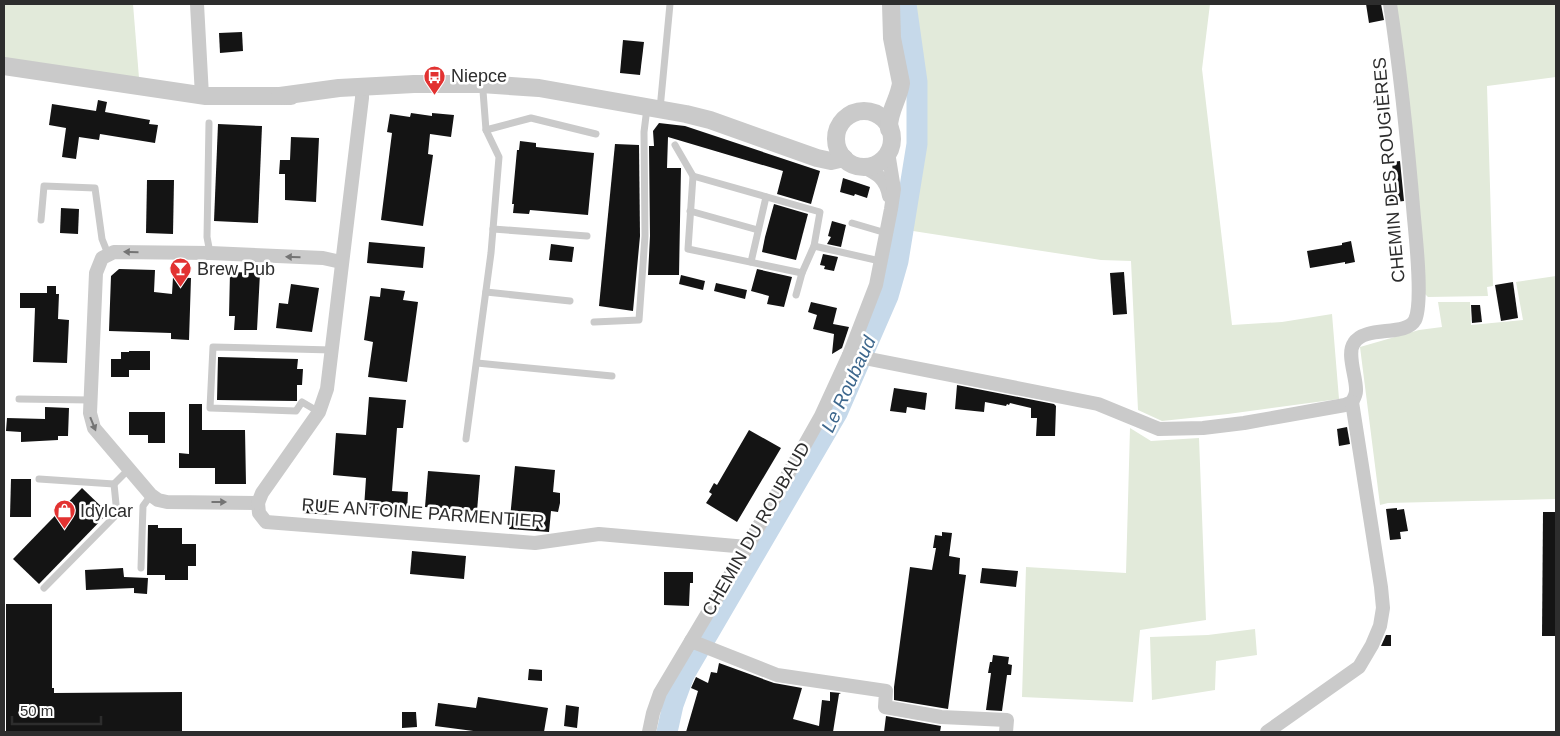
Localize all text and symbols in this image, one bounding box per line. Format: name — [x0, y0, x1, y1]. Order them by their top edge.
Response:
street label: CHEMIN DES ROUGIÈRES — [1369, 57, 1409, 283]
bus stop icon: Niepce — [423, 64, 447, 95]
place label: Niepce — [451, 66, 507, 86]
one-way arrow — [122, 248, 138, 256]
one-way arrow — [285, 252, 301, 260]
bar icon: Brew Pub — [169, 257, 193, 288]
place label: Brew Pub — [197, 259, 275, 279]
water label: Le Roubaud — [817, 332, 880, 436]
one-way arrow — [90, 417, 98, 431]
street label: CHEMIN DU ROUBAUD — [698, 439, 814, 619]
street label: RUE ANTOINE PARMENTIER — [301, 495, 545, 531]
one-way arrow — [211, 498, 227, 506]
shop icon: Idylcar — [52, 499, 76, 530]
place label: Idylcar — [80, 501, 133, 521]
scale bar — [12, 694, 101, 726]
text: 50 m — [20, 702, 53, 719]

